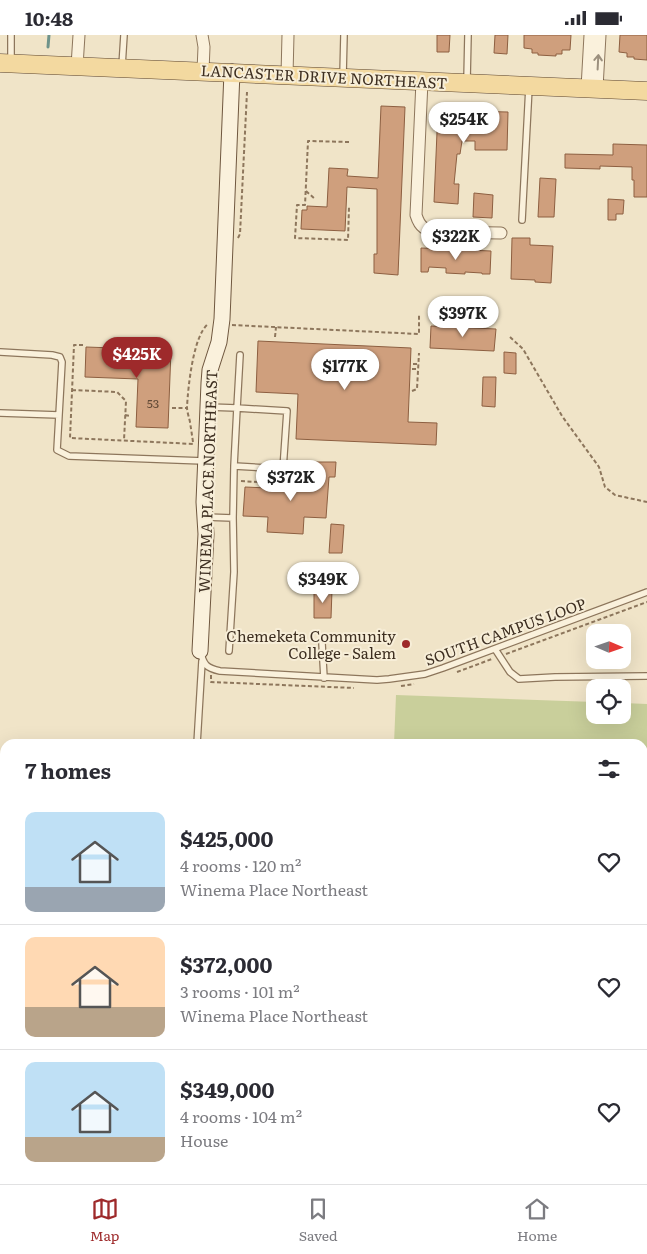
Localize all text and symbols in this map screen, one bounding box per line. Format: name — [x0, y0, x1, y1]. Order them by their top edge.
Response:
text: 10:48 — [25, 4, 73, 32]
one-way arrow — [594, 54, 603, 70]
street label: LANCASTER DRIVE NORTHEAST — [200, 58, 448, 94]
pin: $254K — [429, 101, 499, 144]
text: $254K — [440, 106, 488, 130]
pin: $322K — [421, 219, 491, 261]
text: $322K — [432, 223, 480, 247]
pin: $397K — [428, 295, 498, 338]
text: $397K — [439, 300, 487, 324]
pin: $425K — [102, 337, 172, 379]
text: $425K — [113, 341, 161, 365]
pin: $177K — [310, 349, 380, 391]
text: $177K — [322, 353, 368, 377]
street label: WINEMA PLACE NORTHEAST — [192, 369, 222, 593]
house number: 53 — [147, 394, 159, 412]
pin: $372K — [256, 459, 326, 502]
text: $372K — [267, 464, 315, 488]
pin: $349K — [288, 561, 358, 604]
text: $349K — [298, 566, 348, 590]
street label: SOUTH CAMPUS LOOP — [421, 591, 589, 671]
place label: Chemeketa Community College - Salem — [226, 624, 396, 664]
north arrow — [586, 624, 631, 669]
map controls — [586, 624, 631, 724]
marker: Chemeketa Community College - Salem — [400, 638, 412, 650]
button: locate — [586, 679, 631, 724]
text: 7 homes — [25, 754, 111, 785]
icon: filters — [595, 755, 623, 783]
text: $425,000 — [180, 822, 273, 853]
icon: home — [65, 832, 125, 892]
icon: heart — [595, 848, 623, 876]
text: 4 rooms · 120 m² — [180, 853, 301, 877]
text: Winema Place Northeast — [180, 877, 368, 901]
text: $372,000 — [180, 948, 272, 979]
icon: home — [65, 957, 125, 1017]
icon: heart — [595, 973, 623, 1001]
text: 3 rooms · 101 m² — [180, 979, 300, 1003]
text: Winema Place Northeast — [180, 1003, 368, 1027]
text: $349,000 — [180, 1073, 274, 1104]
icon: home — [65, 1082, 125, 1142]
icon: heart — [595, 1098, 623, 1126]
text: 4 rooms · 104 m² — [180, 1104, 302, 1128]
text: House — [180, 1128, 228, 1152]
tab: Map — [90, 1195, 119, 1245]
tab: Saved — [299, 1195, 338, 1245]
tab: Home — [517, 1195, 557, 1245]

